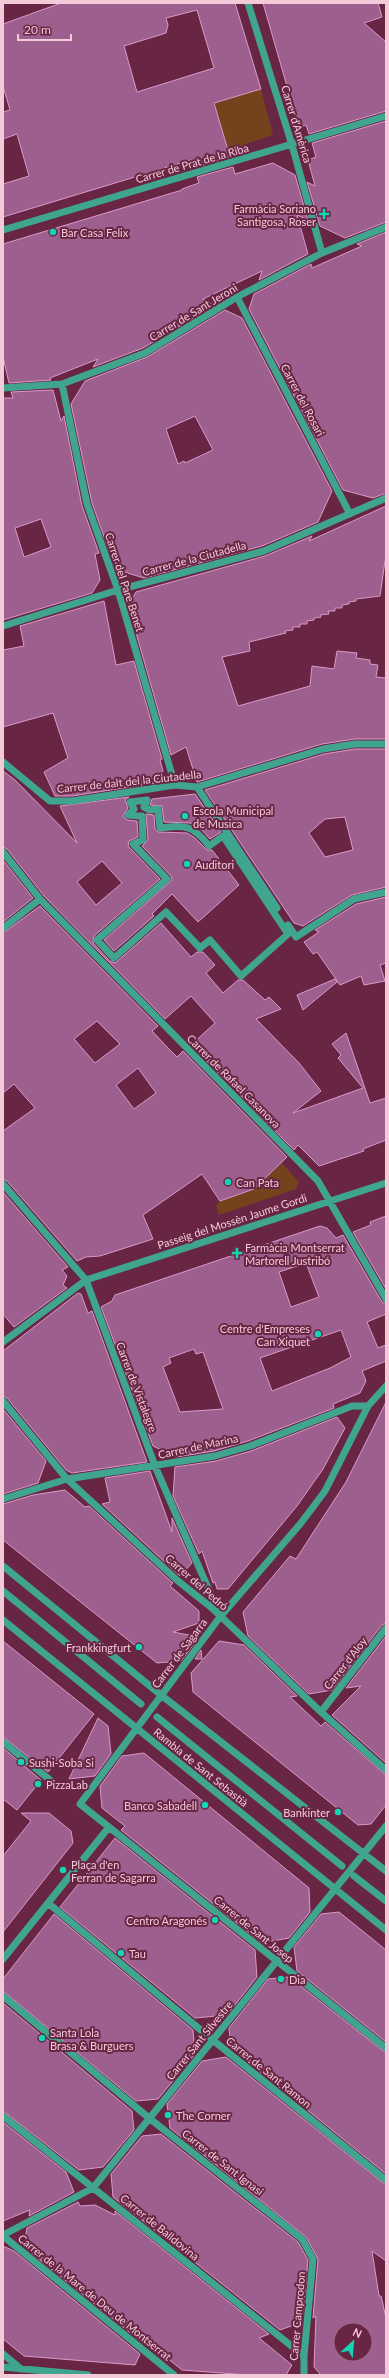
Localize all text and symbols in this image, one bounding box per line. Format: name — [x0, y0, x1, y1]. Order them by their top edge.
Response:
scale bar — [18, 16, 71, 42]
text: 20 m — [24, 22, 51, 37]
street label: Carrer d'Amèrica — [279, 84, 315, 164]
street label: Carrer de Prat de la Riba — [134, 141, 250, 185]
place label: Farmàcia Soriano Santigosa, Roser — [234, 202, 316, 228]
marker: Farmàcia Soriano Santigosa, Roser — [319, 209, 329, 219]
place label: Bar Casa Felix — [61, 226, 129, 239]
marker: Bar Casa Felix — [48, 227, 58, 237]
street label: Carrer de Sant Jeroni — [146, 280, 240, 344]
street label: Carrer del Rosari — [278, 362, 328, 439]
street label: Carrer del Pare Benet — [103, 531, 147, 633]
street label: Carrer de la Ciutadella — [141, 538, 247, 578]
street label: Carrer de dalt del la Ciutadella — [56, 767, 202, 795]
place label: Escola Municipal de Musica — [193, 804, 273, 830]
marker: Escola Municipal de Musica — [180, 811, 190, 821]
place label: Auditori — [195, 858, 234, 871]
marker: Auditori — [182, 859, 192, 869]
street label: Carrer de Rafael Casanova — [185, 1032, 283, 1130]
place label: Can Pata — [236, 1176, 279, 1189]
marker: Can Pata — [223, 1177, 233, 1187]
street label: Passeig del Mossèn Jaume Gordi — [156, 1191, 309, 1251]
place label: Farmàcia Montserrat Martorell Justribó — [245, 1241, 345, 1267]
marker: Farmàcia Montserrat Martorell Justribó — [232, 1248, 242, 1258]
place label: Centre d'Empreses Can Xiquet — [220, 1322, 310, 1348]
marker: Centre d'Empreses Can Xiquet — [313, 1329, 323, 1339]
street label: Carrer de Vistalegre — [114, 1340, 160, 1434]
street label: Carrer de Marina — [157, 1431, 239, 1461]
street label: Carrer del Pedró — [163, 1551, 231, 1613]
street label: Carrer de Sagarra — [149, 1616, 209, 1690]
street label: Carrer d'Aloy — [321, 1634, 370, 1692]
place label: Frankkingfurt — [66, 1641, 131, 1654]
marker: Frankkingfurt — [134, 1642, 144, 1652]
street label: Rambla de Sant Sebastià — [151, 1725, 251, 1809]
place label: Sushi-Soba Si — [29, 1756, 94, 1769]
marker: Sushi-Soba Si — [16, 1757, 26, 1767]
place label: PizzaLab — [46, 1778, 88, 1791]
marker: PizzaLab — [33, 1779, 43, 1789]
place label: Banco Sabadell — [124, 1799, 197, 1812]
marker: Banco Sabadell — [200, 1800, 210, 1810]
place label: Bankinter — [283, 1806, 330, 1819]
marker: Bankinter — [333, 1807, 343, 1817]
place label: Plaça d'en Ferran de Sagarra — [71, 1858, 156, 1884]
marker: Plaça d'en Ferran de Sagarra — [58, 1865, 68, 1875]
street label: Carrer de Sant Josep — [211, 1893, 297, 1965]
place label: Centro Aragonés — [126, 1914, 207, 1927]
marker: Centro Aragonés — [210, 1915, 220, 1925]
place label: Tau — [129, 1947, 146, 1960]
marker: Tau — [116, 1948, 126, 1958]
place label: Dia — [289, 1973, 305, 1986]
marker: Dia — [276, 1974, 286, 1984]
street label: Carrer Sant Silvestre — [163, 1998, 235, 2082]
place label: Santa Lola Brasa & Burguers — [50, 2026, 134, 2052]
marker: Santa Lola Brasa & Burguers — [37, 2033, 47, 2043]
street label: Carrer de Sant Ramon — [224, 2034, 314, 2110]
place label: The Corner — [176, 2109, 231, 2122]
marker: The Corner — [163, 2110, 173, 2120]
street label: Carrer de Sant Ignasi — [180, 2126, 267, 2198]
street label: Carrer de Balldovina — [118, 2191, 202, 2263]
street label: Carrer de la Mare de Deu de Montserrat — [16, 2231, 174, 2363]
street label: Carrer Camprodon — [287, 2271, 307, 2361]
north arrow — [333, 2322, 373, 2362]
text: N — [351, 2325, 364, 2340]

